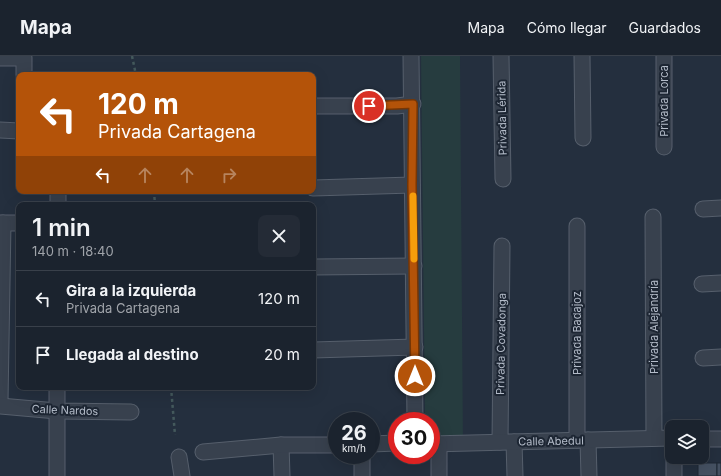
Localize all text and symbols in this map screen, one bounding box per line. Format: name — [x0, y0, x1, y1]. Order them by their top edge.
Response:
text: Mapa — [20, 16, 72, 39]
text: Mapa — [468, 19, 505, 36]
text: Cómo llegar — [527, 19, 607, 36]
text: Guardados — [629, 19, 701, 36]
street label: Privada Lorca — [657, 65, 671, 137]
street label: Privada Lérida — [494, 80, 510, 156]
text: 120 m — [98, 87, 179, 121]
icon: left — [32, 88, 84, 140]
pin — [352, 89, 386, 123]
icon: arrive — [358, 95, 380, 117]
text: Privada Cartagena — [98, 121, 256, 142]
icon: left — [92, 164, 114, 186]
icon: ahead — [134, 164, 156, 186]
icon: ahead — [176, 164, 198, 186]
icon: right — [218, 164, 240, 186]
text: 1 min — [32, 213, 91, 242]
button: close — [258, 215, 300, 257]
text: 140 m · 18:40 — [32, 243, 114, 259]
street label: Privada Alejandría — [647, 280, 661, 374]
text: Gira a la izquierda — [66, 281, 196, 300]
icon: left — [32, 288, 54, 310]
text: 120 m — [258, 289, 300, 308]
street label: Privada Badajoz — [570, 291, 584, 375]
street label: Privada Covadonga — [493, 293, 509, 395]
text: Privada Cartagena — [66, 300, 180, 316]
icon: arrive — [32, 344, 54, 366]
text: Llegada al destino — [66, 345, 199, 364]
text: 20 m — [264, 345, 300, 364]
position arrow — [394, 355, 436, 397]
street label: Calle Nardos — [31, 402, 99, 418]
speed limit sign: 30 — [388, 412, 440, 464]
map controls — [665, 420, 709, 464]
button: layers — [665, 420, 709, 464]
text: 26 — [341, 421, 367, 445]
street label: Calle Abedul — [518, 433, 584, 449]
text: km/h — [342, 442, 366, 454]

